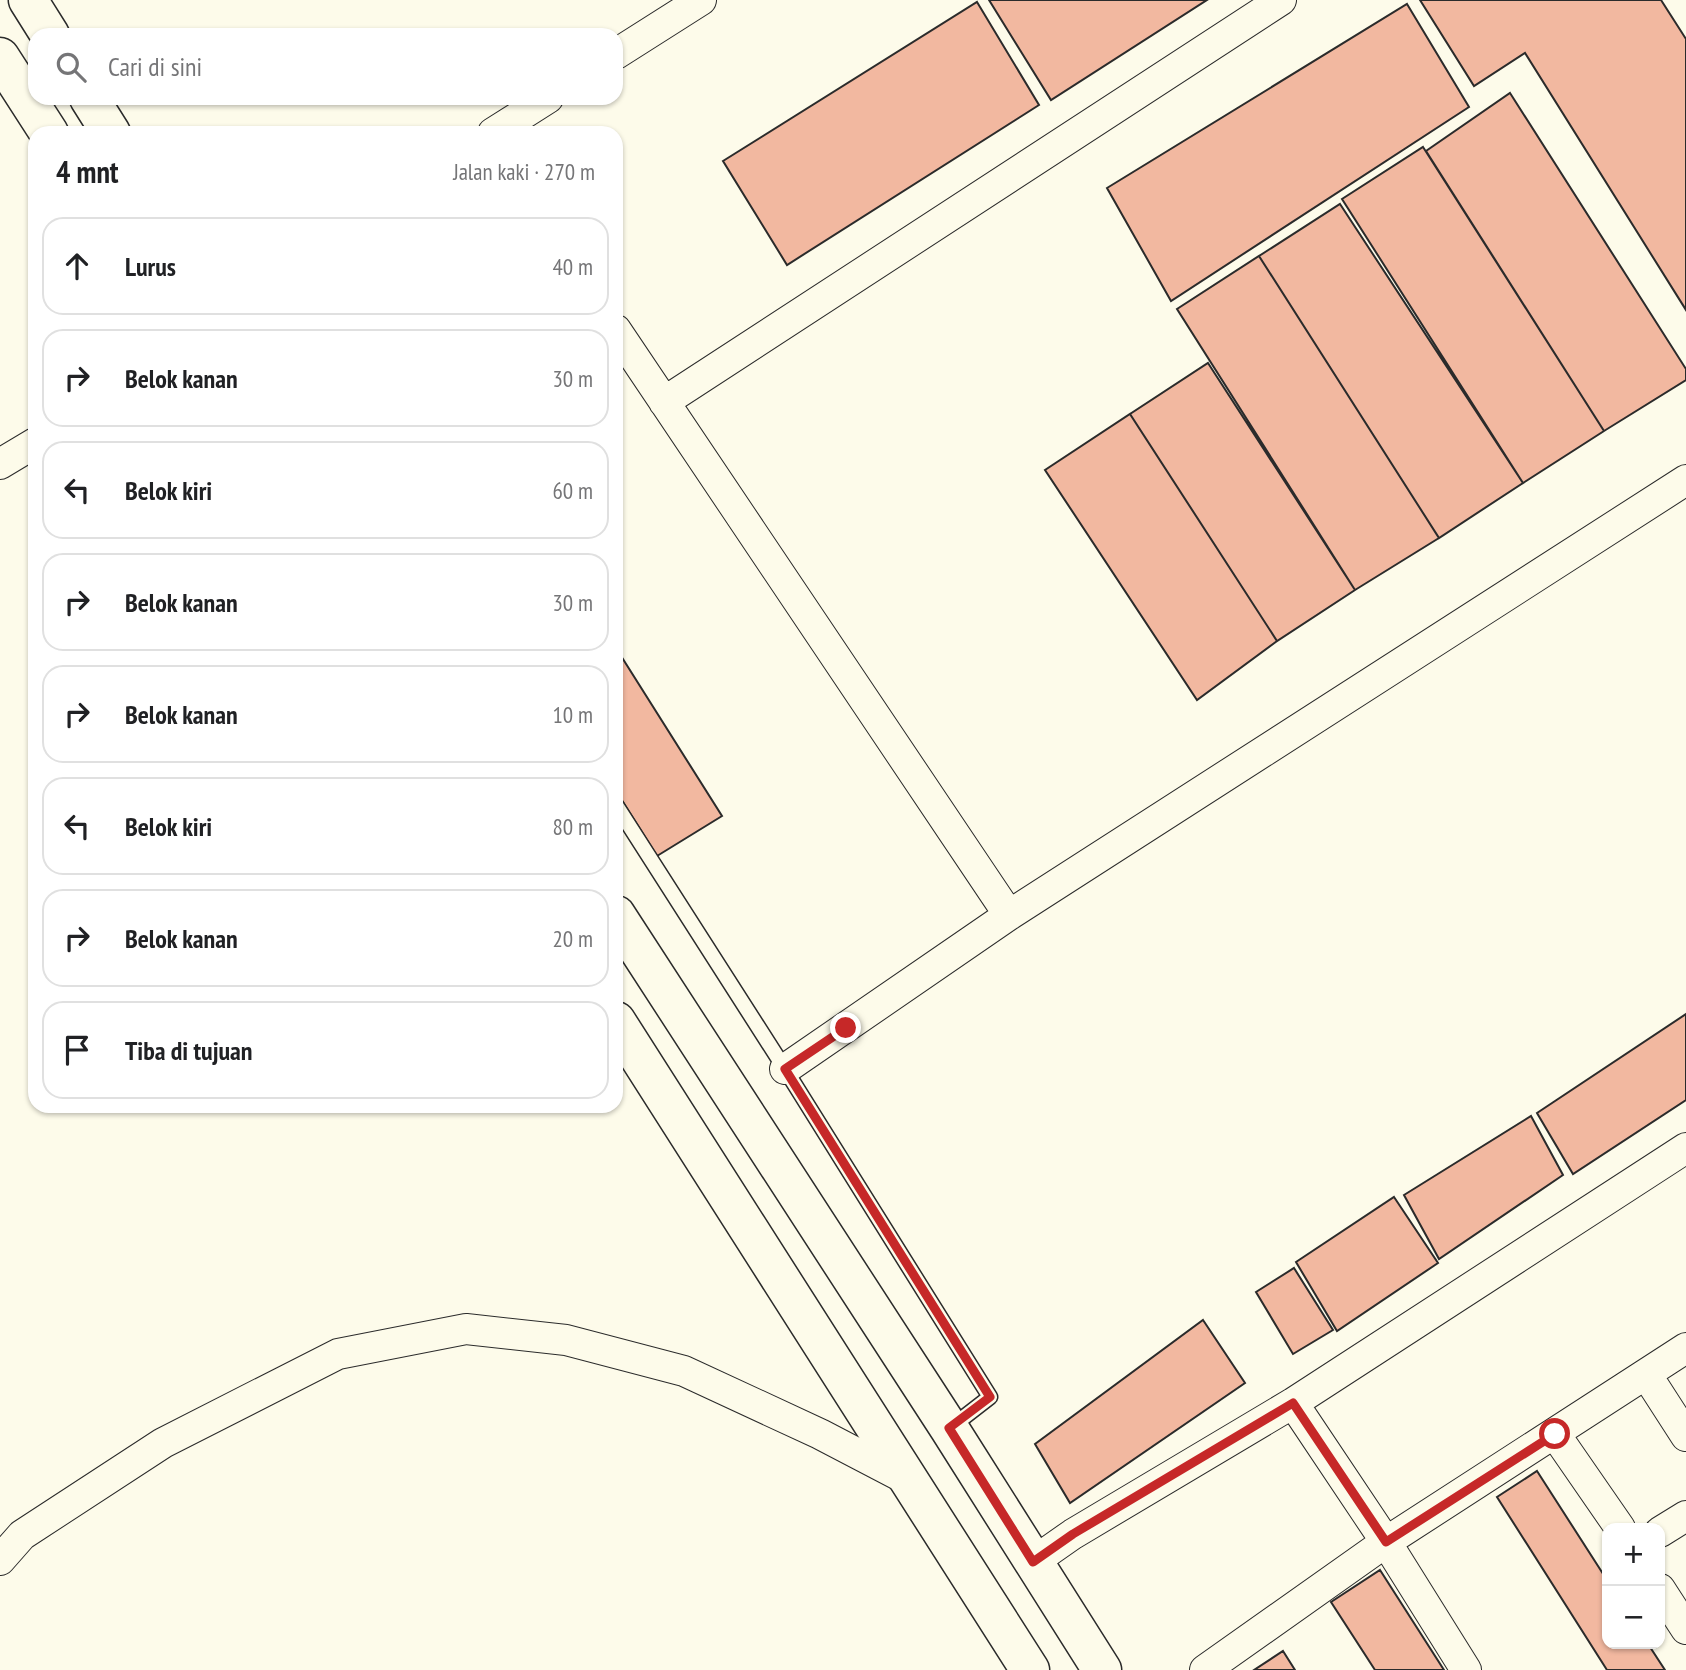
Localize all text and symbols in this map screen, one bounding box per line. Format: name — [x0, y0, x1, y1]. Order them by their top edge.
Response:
search box — [28, 28, 623, 105]
icon: search — [52, 48, 90, 86]
text: Cari di sini — [108, 50, 202, 83]
text: 4 mnt — [56, 152, 119, 191]
text: Jalan kaki · 270 m — [453, 157, 595, 186]
icon: ahead — [58, 247, 96, 285]
text: Lurus — [125, 250, 176, 283]
text: 40 m — [552, 252, 593, 281]
icon: right — [58, 359, 96, 397]
text: Belok kanan — [125, 362, 238, 395]
text: 30 m — [552, 364, 593, 393]
icon: left — [58, 471, 96, 509]
text: Belok kiri — [125, 474, 212, 507]
text: 60 m — [552, 476, 593, 505]
icon: right — [58, 583, 96, 621]
text: Belok kanan — [125, 586, 238, 619]
text: 30 m — [552, 588, 593, 617]
icon: right — [58, 695, 96, 733]
text: Belok kanan — [125, 698, 238, 731]
text: 10 m — [552, 700, 593, 729]
icon: left — [58, 807, 96, 845]
text: Belok kiri — [125, 810, 212, 843]
text: 80 m — [552, 812, 593, 841]
icon: right — [58, 919, 96, 957]
text: Belok kanan — [125, 922, 238, 955]
text: 20 m — [552, 924, 593, 953]
route end — [830, 1012, 861, 1043]
icon: arrive — [58, 1031, 96, 1069]
text: Tiba di tujuan — [125, 1034, 253, 1067]
route start — [1539, 1418, 1570, 1449]
map controls — [1602, 1523, 1665, 1649]
button: + — [1602, 1523, 1665, 1586]
button: − — [1602, 1586, 1665, 1649]

